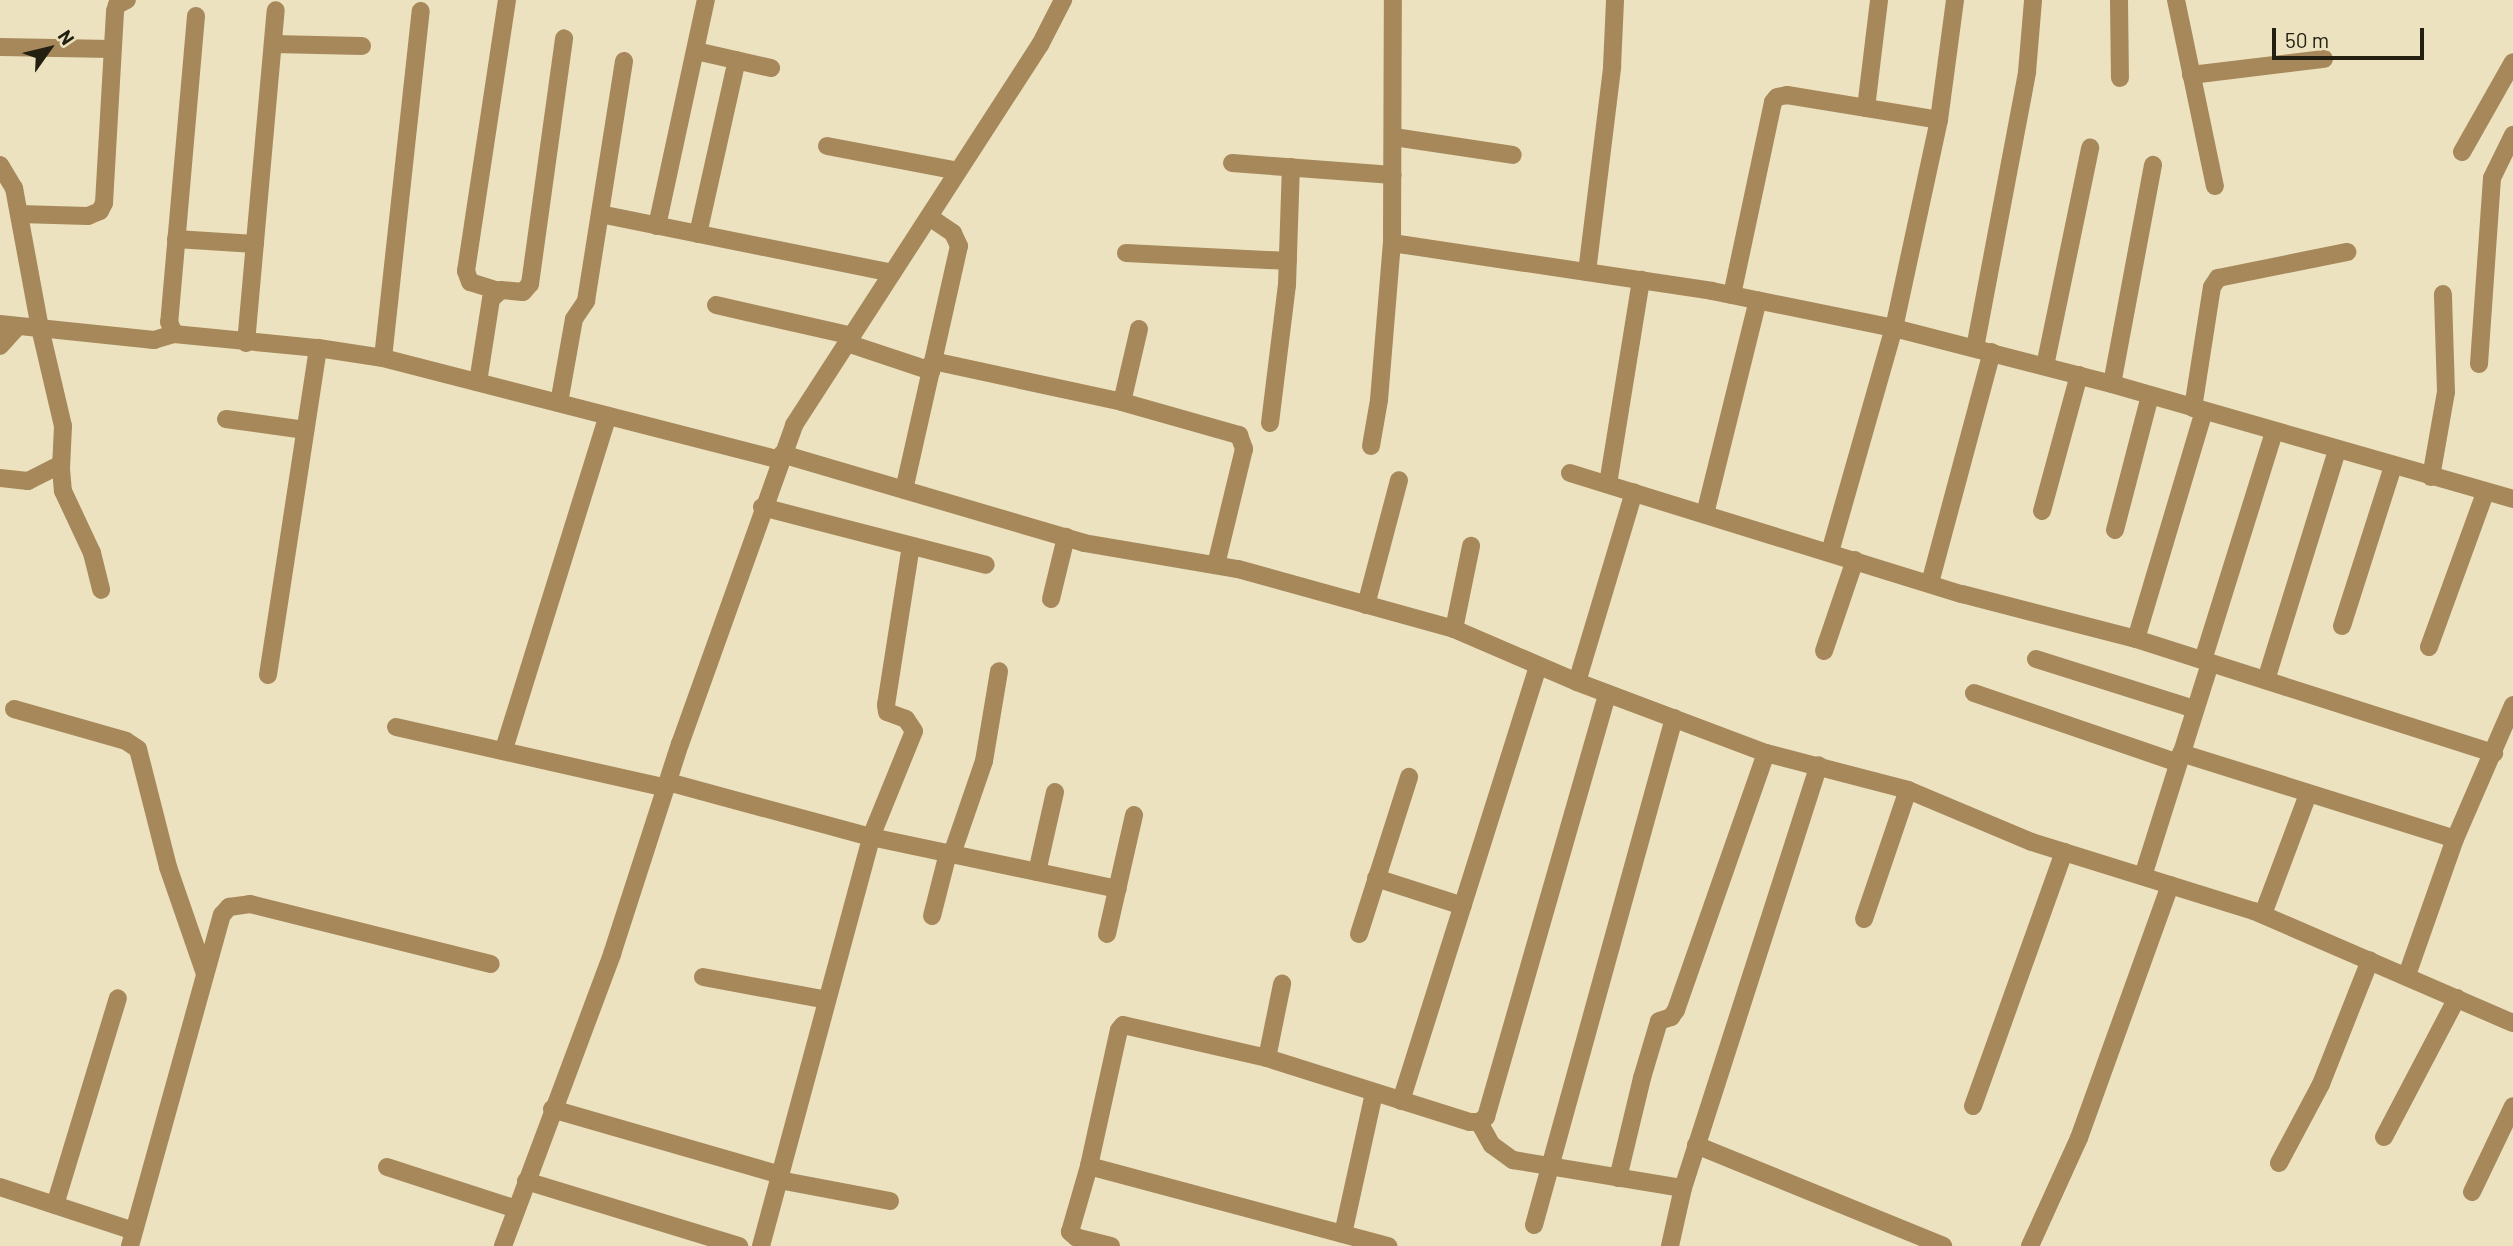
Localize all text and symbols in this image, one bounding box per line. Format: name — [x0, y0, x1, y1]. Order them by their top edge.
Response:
north arrow — [14, 14, 84, 84]
scale bar — [2275, 14, 2427, 58]
text: N — [54, 25, 80, 49]
text: 50 m — [2285, 27, 2329, 52]

